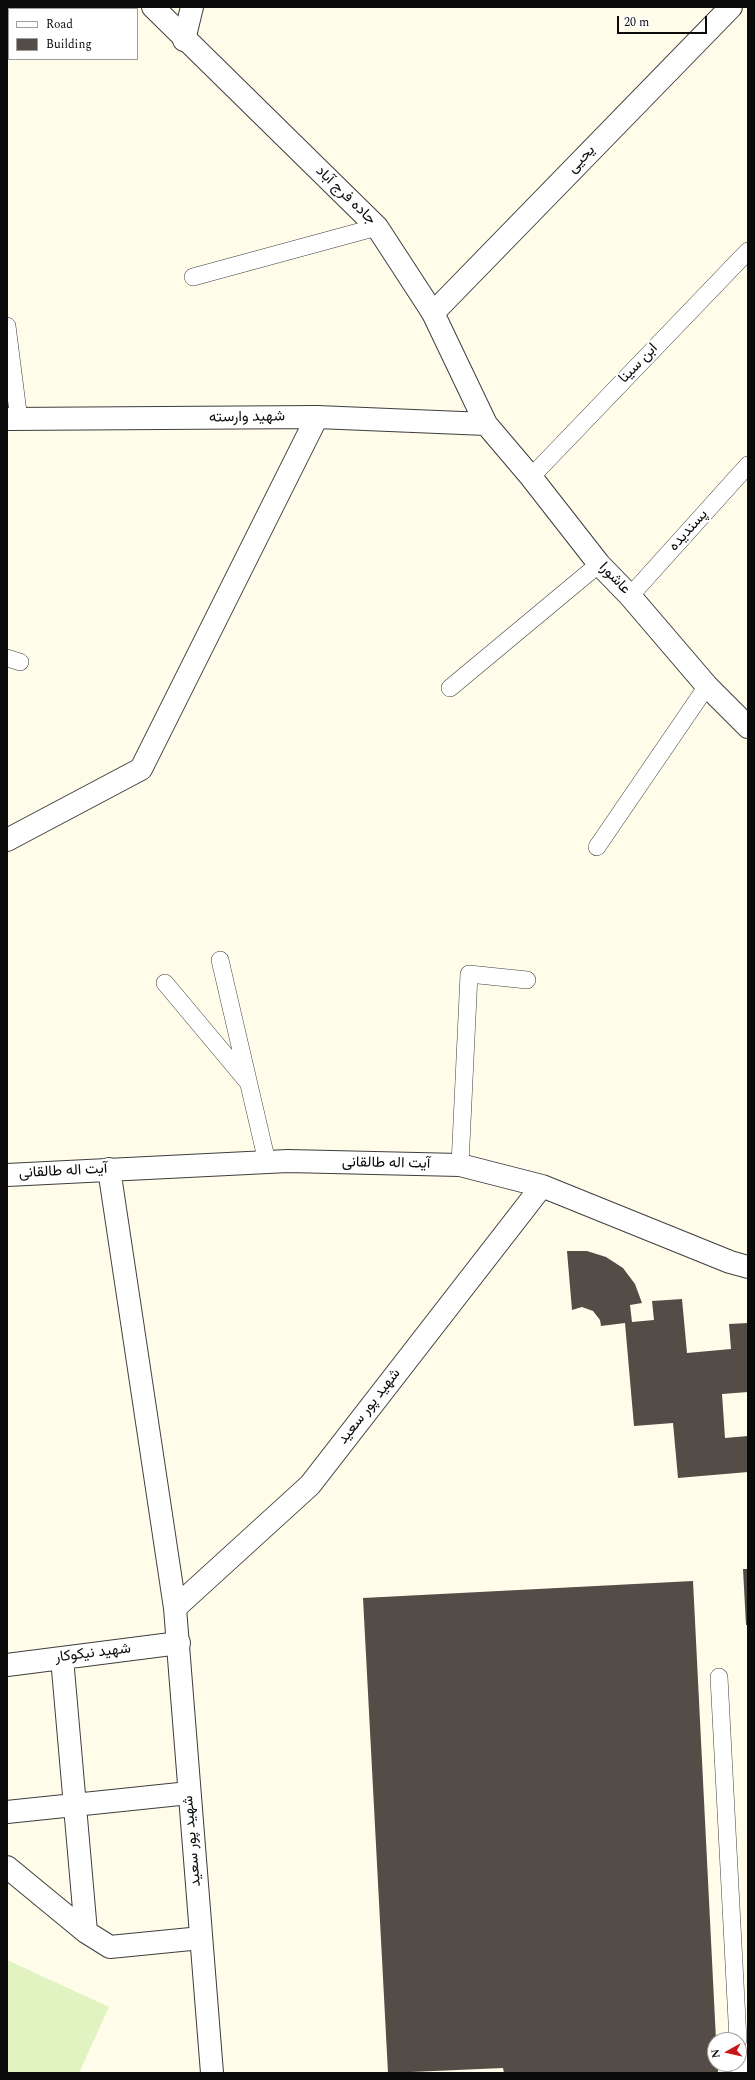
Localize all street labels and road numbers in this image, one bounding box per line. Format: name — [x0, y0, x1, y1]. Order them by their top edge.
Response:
street label: یحیی — [564, 142, 600, 178]
street label: جاده فرج آباد — [311, 163, 379, 229]
street label: ابن سینا — [616, 340, 662, 388]
street label: شهید وارسته — [209, 408, 285, 428]
street label: پسندیده — [666, 506, 712, 556]
street label: عاشورا — [594, 559, 634, 599]
street label: آیت اله طالقانی — [342, 1154, 430, 1174]
street label: آیت اله طالقانی — [18, 1161, 108, 1183]
street label: شهید پور سعید — [335, 1365, 405, 1449]
street label: شهید نیکوکار — [54, 1640, 132, 1668]
street label: شهید پور سعید — [180, 1795, 206, 1887]

